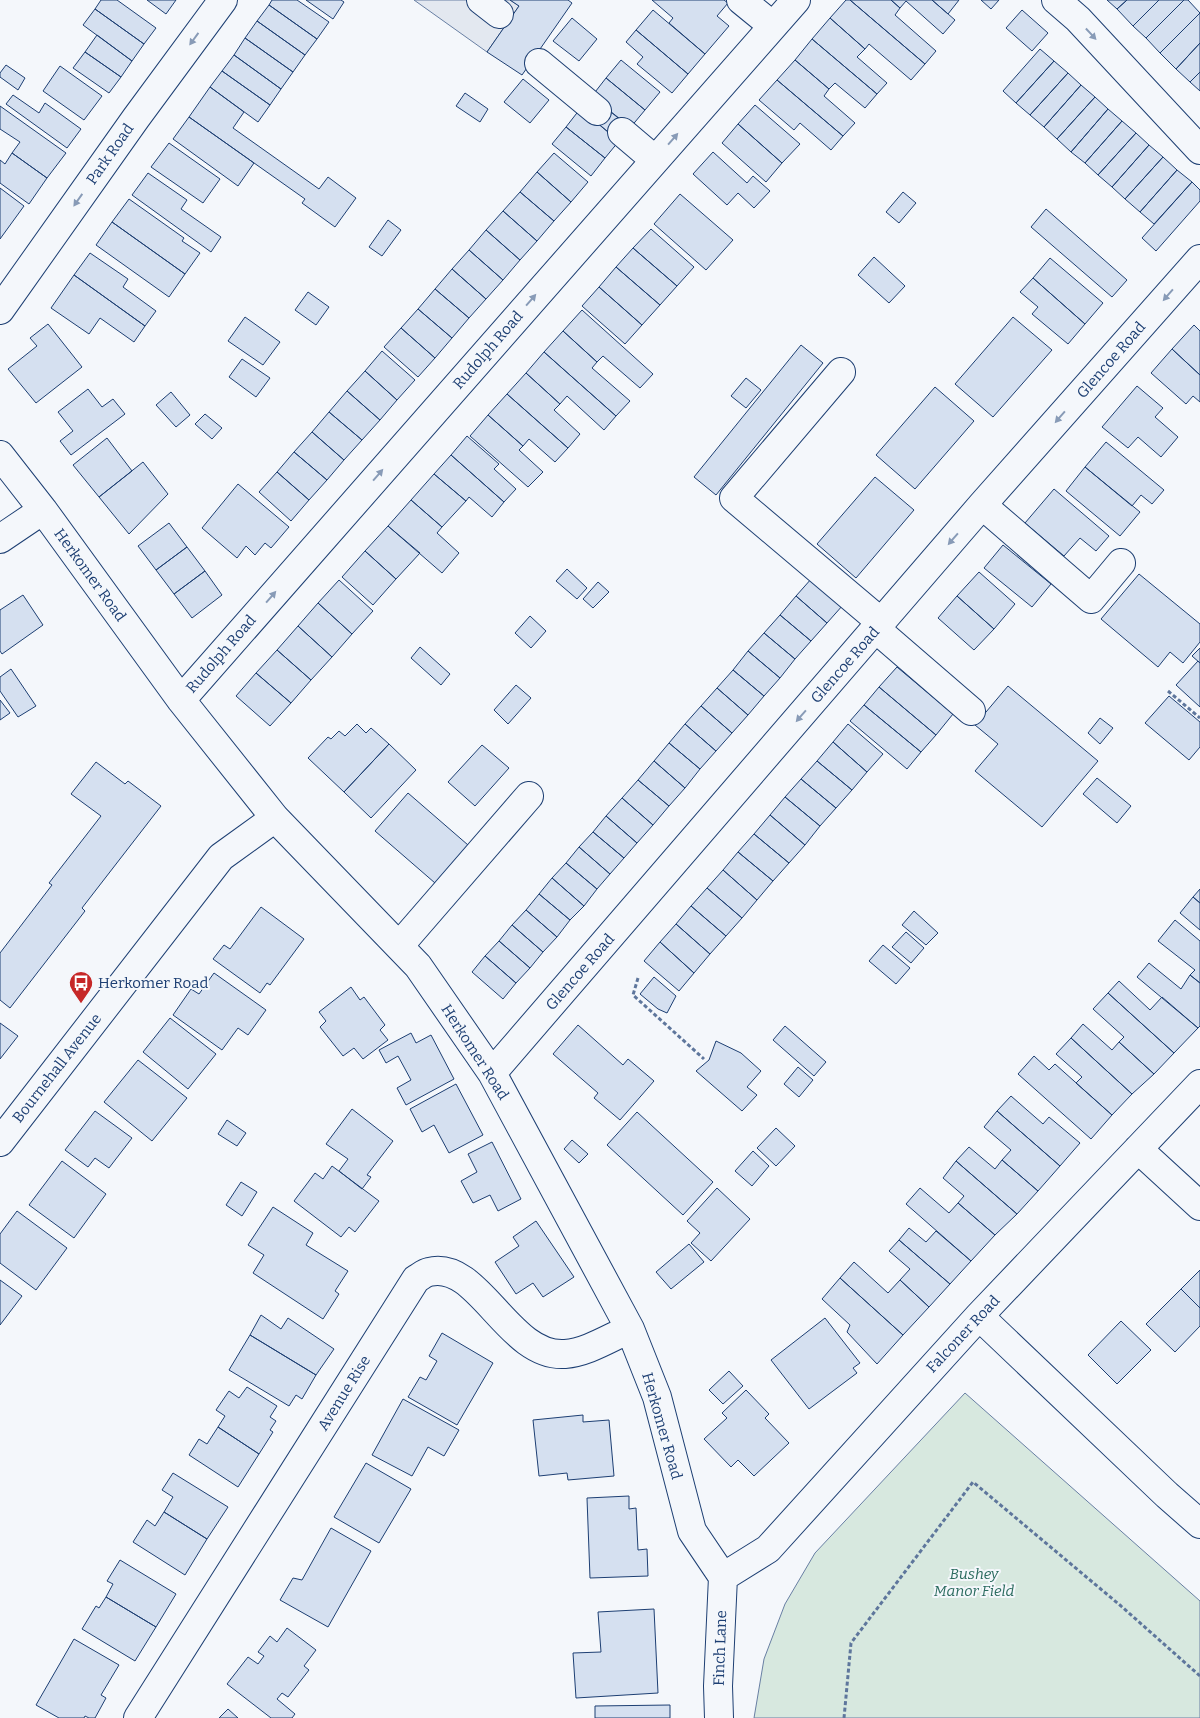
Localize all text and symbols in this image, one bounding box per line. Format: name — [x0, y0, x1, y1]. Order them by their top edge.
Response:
one-way arrow — [1085, 27, 1097, 39]
one-way arrow — [189, 32, 199, 46]
street label: Park Road — [83, 120, 137, 188]
one-way arrow — [667, 134, 679, 146]
one-way arrow — [73, 193, 83, 206]
one-way arrow — [1162, 289, 1174, 301]
one-way arrow — [525, 295, 537, 307]
street label: Rudolph Road — [449, 307, 527, 393]
street label: Glencoe Road — [1073, 318, 1149, 402]
one-way arrow — [1054, 411, 1066, 423]
one-way arrow — [372, 470, 384, 482]
street label: Herkomer Road — [50, 525, 130, 625]
one-way arrow — [947, 533, 959, 545]
one-way arrow — [265, 592, 277, 604]
street label: Rudolph Road — [182, 611, 260, 697]
street label: Glencoe Road — [807, 623, 883, 707]
one-way arrow — [796, 709, 807, 722]
street label: Glencoe Road — [542, 930, 618, 1014]
bus stop icon: Herkomer Road — [68, 970, 94, 1004]
place label: Herkomer Road — [98, 974, 208, 992]
street label: Herkomer Road — [437, 1001, 513, 1103]
street label: Bournehall Avenue — [9, 1010, 105, 1126]
street label: Falconer Road — [923, 1292, 1003, 1376]
street label: Avenue Rise — [314, 1352, 374, 1434]
street label: Herkomer Road — [638, 1371, 686, 1482]
park label: Bushey Manor Field — [934, 1565, 1015, 1600]
street label: Finch Lane — [710, 1610, 730, 1686]

